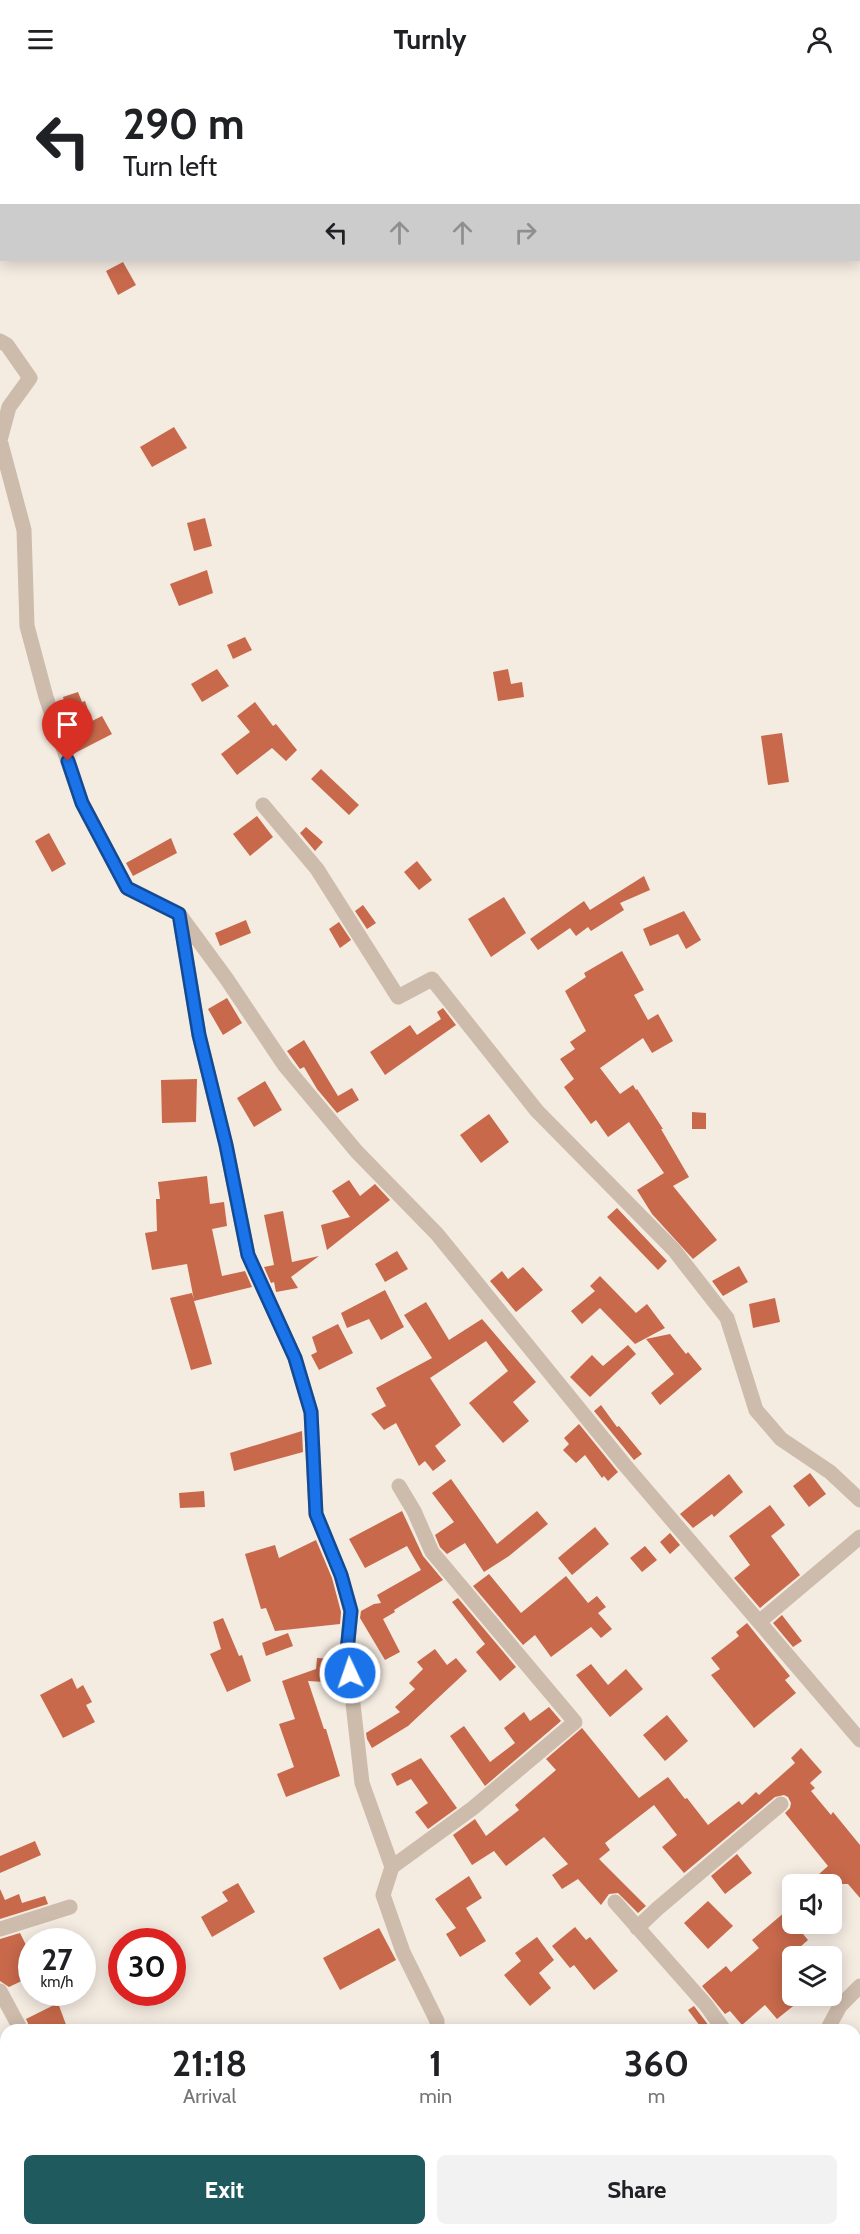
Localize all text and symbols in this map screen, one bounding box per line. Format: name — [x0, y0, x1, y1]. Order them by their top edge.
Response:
icon: menu — [24, 23, 57, 56]
text: Turnly — [394, 23, 466, 56]
icon: person — [803, 23, 836, 56]
text: 290 m — [123, 98, 244, 150]
icon: left — [24, 102, 102, 180]
text: Turn left — [123, 150, 217, 183]
icon: left — [320, 216, 353, 249]
icon: ahead — [383, 216, 416, 249]
icon: ahead — [446, 216, 479, 249]
icon: right — [509, 216, 542, 249]
pin — [42, 699, 93, 761]
icon: arrive — [51, 708, 84, 741]
position arrow — [318, 1641, 382, 1705]
map controls — [782, 1874, 842, 2006]
button: sound — [782, 1874, 842, 1934]
speed limit sign: 30 — [108, 1928, 186, 2006]
text: 27 — [41, 1941, 73, 1978]
button: layers — [782, 1946, 842, 2006]
text: km/h — [41, 1973, 73, 1991]
text: 21:18 — [172, 2041, 247, 2085]
text: 1 — [429, 2041, 442, 2085]
text: 360 — [624, 2041, 689, 2085]
text: Arrival — [183, 2084, 236, 2108]
text: min — [419, 2084, 452, 2108]
text: m — [648, 2084, 665, 2108]
button: Exit — [24, 2155, 425, 2224]
button: Share — [437, 2155, 837, 2224]

